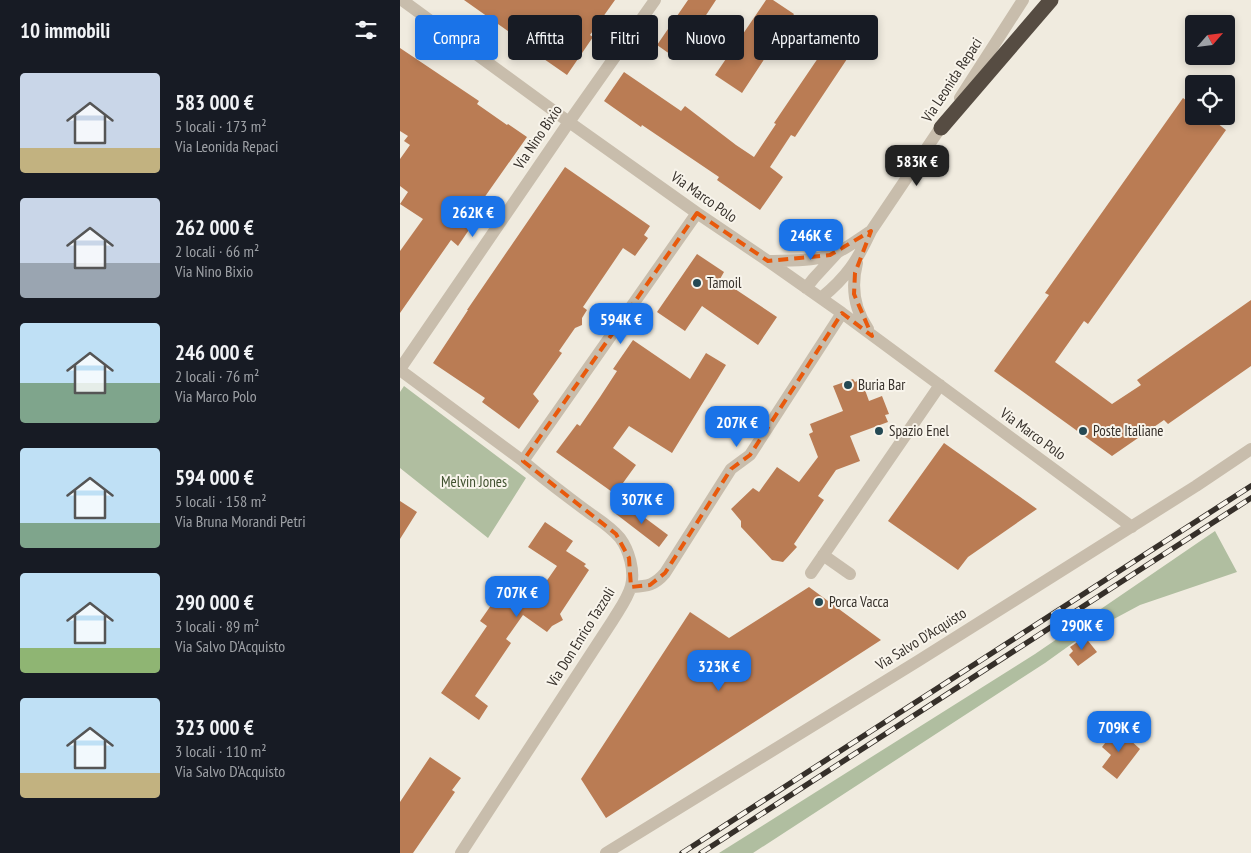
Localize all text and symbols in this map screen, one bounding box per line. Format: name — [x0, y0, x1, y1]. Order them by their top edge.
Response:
chip: Compra — [415, 15, 498, 60]
chip: Affitta — [508, 15, 582, 60]
chip: Filtri — [592, 15, 658, 60]
chip: Nuovo — [668, 15, 744, 60]
chip: Appartamento — [754, 15, 878, 60]
north arrow — [1185, 15, 1235, 65]
map controls — [1185, 15, 1235, 125]
icon: filters — [352, 16, 380, 44]
text: 10 immobili — [20, 17, 110, 44]
street label: Via Leonida Repaci — [917, 34, 986, 126]
button: locate — [1185, 75, 1235, 125]
text: 583 000 € — [175, 89, 254, 116]
icon: home — [60, 93, 120, 153]
street label: Via Nino Bixio — [509, 101, 566, 173]
text: 5 locali · 173 m² — [175, 116, 266, 136]
text: Via Leonida Repaci — [175, 136, 278, 156]
pin: 583K € — [876, 144, 958, 187]
text: 583K € — [896, 151, 938, 171]
street label: Via Marco Polo — [667, 166, 741, 226]
pin: 262K € — [432, 196, 514, 238]
text: 262K € — [452, 202, 494, 222]
text: 262 000 € — [175, 214, 254, 241]
icon: home — [60, 218, 120, 278]
pin: 246K € — [770, 218, 852, 261]
text: 246K € — [790, 225, 832, 245]
text: 2 locali · 66 m² — [175, 241, 259, 261]
text: Via Nino Bixio — [175, 261, 253, 281]
place label: Tamoil — [707, 273, 742, 292]
marker: Tamoil — [691, 277, 703, 289]
pin: 594K € — [580, 302, 662, 345]
text: 594K € — [600, 309, 642, 329]
text: 246 000 € — [175, 339, 254, 366]
icon: home — [60, 343, 120, 403]
text: 2 locali · 76 m² — [175, 366, 259, 386]
place label: Buria Bar — [858, 375, 906, 394]
marker: Buria Bar — [842, 379, 854, 391]
text: Via Marco Polo — [175, 386, 257, 406]
street label: Via Marco Polo — [996, 403, 1070, 464]
pin: 207K € — [696, 406, 778, 448]
text: 207K € — [716, 412, 758, 432]
place label: Spazio Enel — [889, 421, 949, 440]
place label: Poste Italiane — [1093, 421, 1163, 440]
marker: Spazio Enel — [873, 425, 885, 437]
marker: Poste Italiane — [1077, 425, 1089, 437]
text: 594 000 € — [175, 464, 254, 491]
icon: home — [60, 468, 120, 528]
park label: Melvin Jones — [441, 472, 507, 491]
pin: 307K € — [601, 482, 683, 525]
text: 307K € — [621, 489, 663, 509]
text: 5 locali · 158 m² — [175, 491, 266, 511]
text: Via Bruna Morandi Petri — [175, 511, 306, 531]
pin: 707K € — [476, 576, 558, 618]
text: 707K € — [496, 582, 538, 602]
street label: Via Don Enrico Tazzoli — [542, 584, 619, 691]
text: 290 000 € — [175, 589, 254, 616]
place label: Porca Vacca — [829, 592, 889, 611]
icon: home — [60, 593, 120, 653]
marker: Porca Vacca — [813, 596, 825, 608]
street label: Via Salvo D'Acquisto — [871, 603, 970, 675]
pin: 290K € — [1041, 608, 1123, 651]
text: 290K € — [1061, 615, 1103, 635]
text: 3 locali · 89 m² — [175, 616, 259, 636]
text: Via Salvo D'Acquisto — [175, 636, 285, 656]
pin: 323K € — [678, 650, 760, 692]
text: 323K € — [698, 656, 740, 676]
pin: 709K € — [1078, 710, 1160, 753]
text: 323 000 € — [175, 714, 254, 741]
text: 709K € — [1098, 717, 1140, 737]
icon: home — [60, 718, 120, 778]
text: 3 locali · 110 m² — [175, 741, 266, 761]
text: Via Salvo D'Acquisto — [175, 761, 285, 781]

